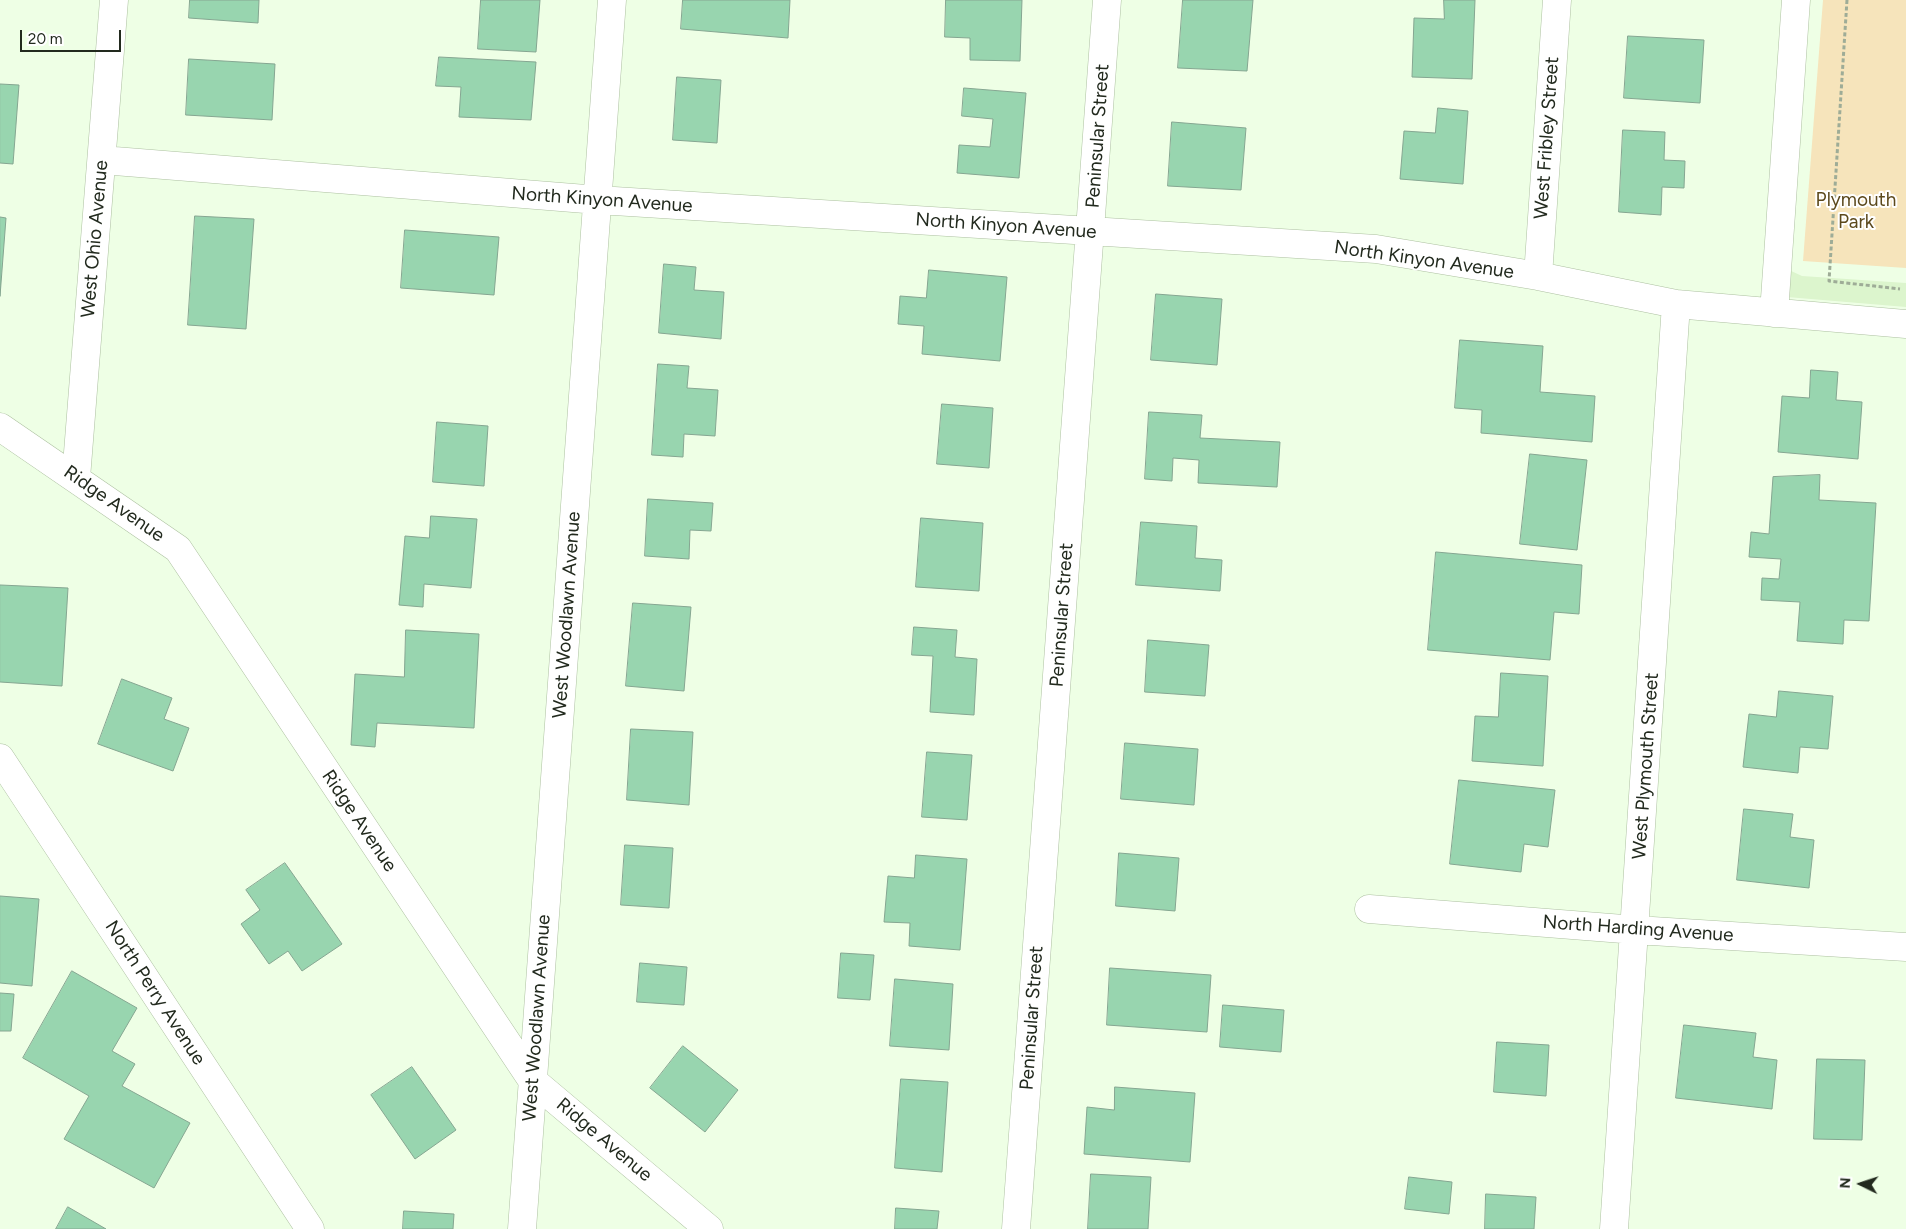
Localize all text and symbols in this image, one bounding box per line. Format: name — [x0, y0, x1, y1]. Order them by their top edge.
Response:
scale bar — [22, 20, 124, 52]
text: 20 m — [28, 30, 62, 48]
street label: West Fribley Street — [1530, 56, 1564, 220]
street label: Peninsular Street — [1082, 63, 1114, 209]
street label: West Ohio Avenue — [77, 159, 113, 319]
street label: North Kinyon Avenue — [511, 182, 693, 218]
park label: Plymouth Park — [1816, 189, 1896, 233]
street label: North Kinyon Avenue — [915, 208, 1097, 244]
street label: North Kinyon Avenue — [1333, 236, 1515, 284]
street label: Ridge Avenue — [59, 461, 169, 547]
street label: West Woodlawn Avenue — [548, 511, 586, 719]
street label: Peninsular Street — [1046, 542, 1078, 688]
street label: West Plymouth Street — [1628, 672, 1664, 860]
street label: Ridge Avenue — [317, 766, 401, 876]
street label: North Harding Avenue — [1542, 911, 1734, 947]
street label: West Woodlawn Avenue — [518, 914, 556, 1122]
street label: North Perry Avenue — [100, 917, 210, 1069]
street label: Peninsular Street — [1016, 945, 1048, 1091]
street label: Ridge Avenue — [552, 1093, 656, 1187]
north arrow — [1836, 1159, 1886, 1209]
text: N — [1837, 1177, 1854, 1189]

